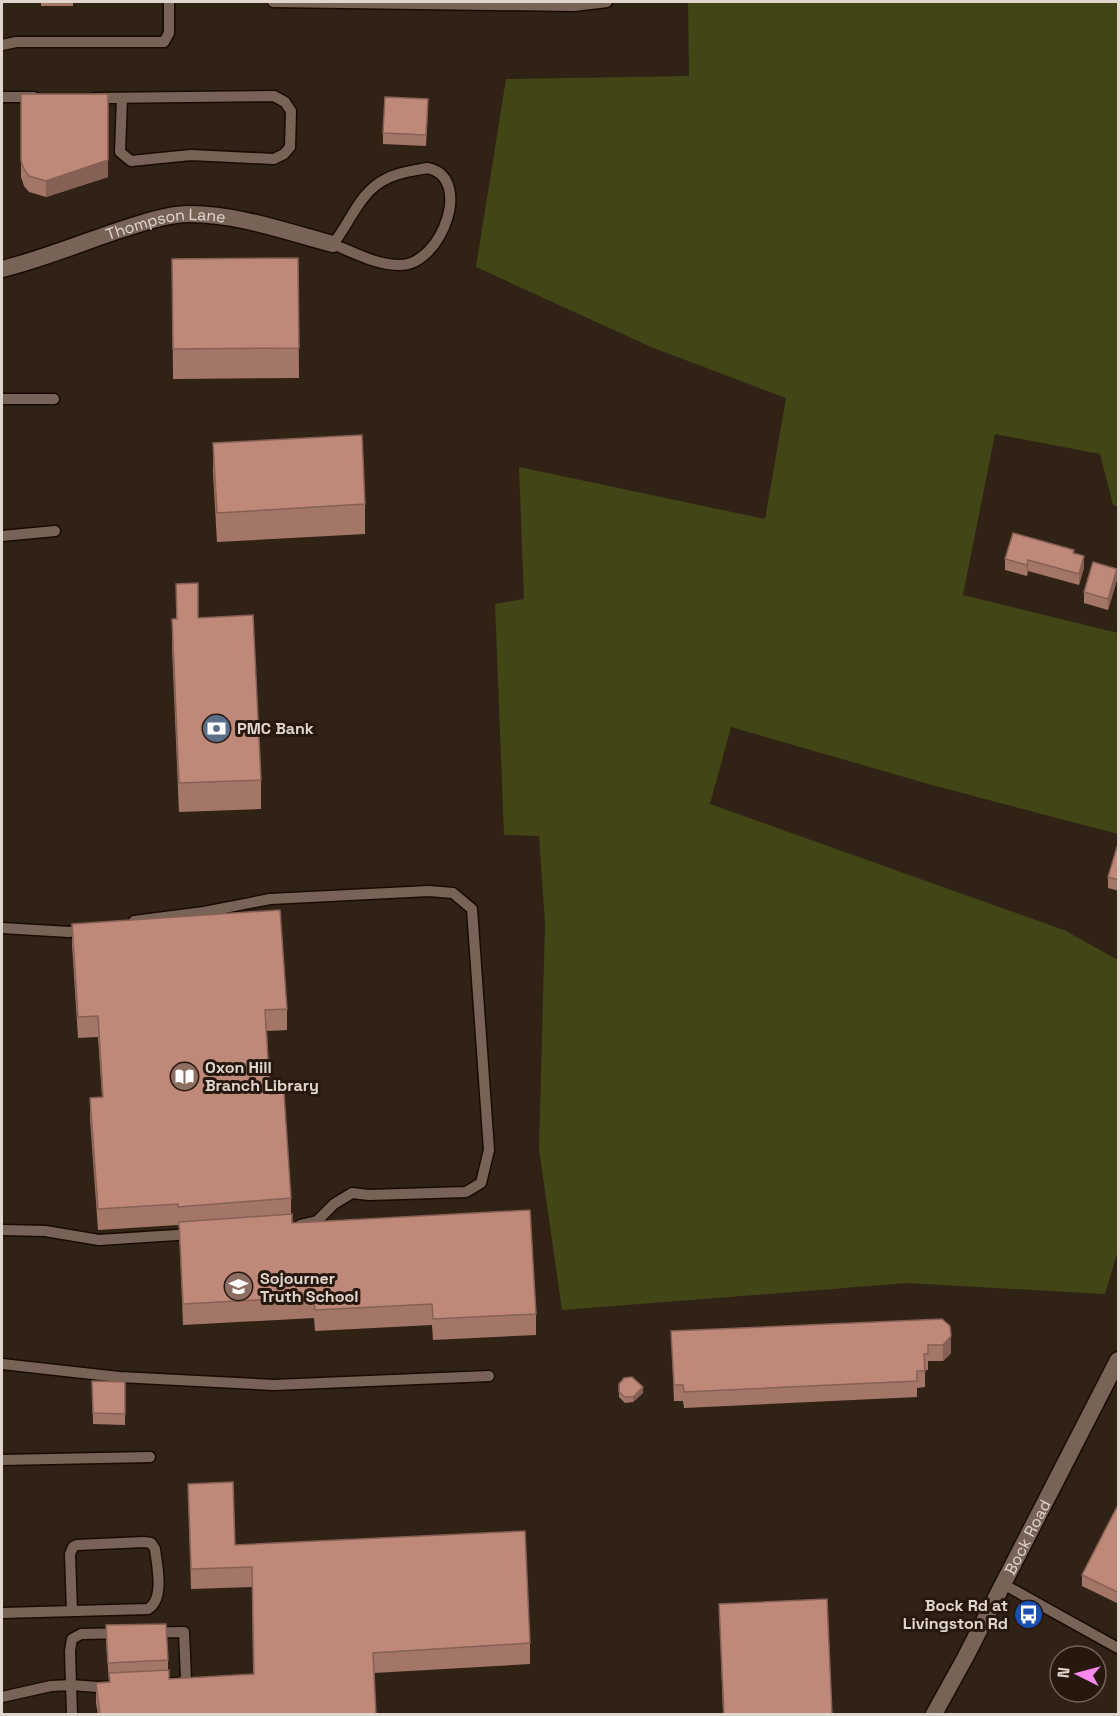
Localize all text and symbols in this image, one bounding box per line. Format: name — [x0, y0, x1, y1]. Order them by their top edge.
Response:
street label: Thompson Lane — [103, 204, 227, 245]
bank icon: PMC Bank — [200, 712, 232, 744]
place label: PMC Bank — [237, 718, 314, 739]
place label: Oxon Hill Branch Library — [205, 1057, 319, 1096]
library icon: Oxon Hill Branch Library — [168, 1060, 200, 1092]
place label: Sojourner Truth School — [260, 1268, 359, 1307]
school or university icon: Sojourner Truth School — [223, 1271, 255, 1303]
street label: Bock Road — [999, 1496, 1056, 1579]
place label: Bock Rd at Livingston Rd — [903, 1595, 1008, 1634]
bus stop icon: Bock Rd at Livingston Rd — [1013, 1598, 1045, 1630]
north arrow — [1048, 1644, 1108, 1704]
text: N — [1053, 1666, 1075, 1679]

